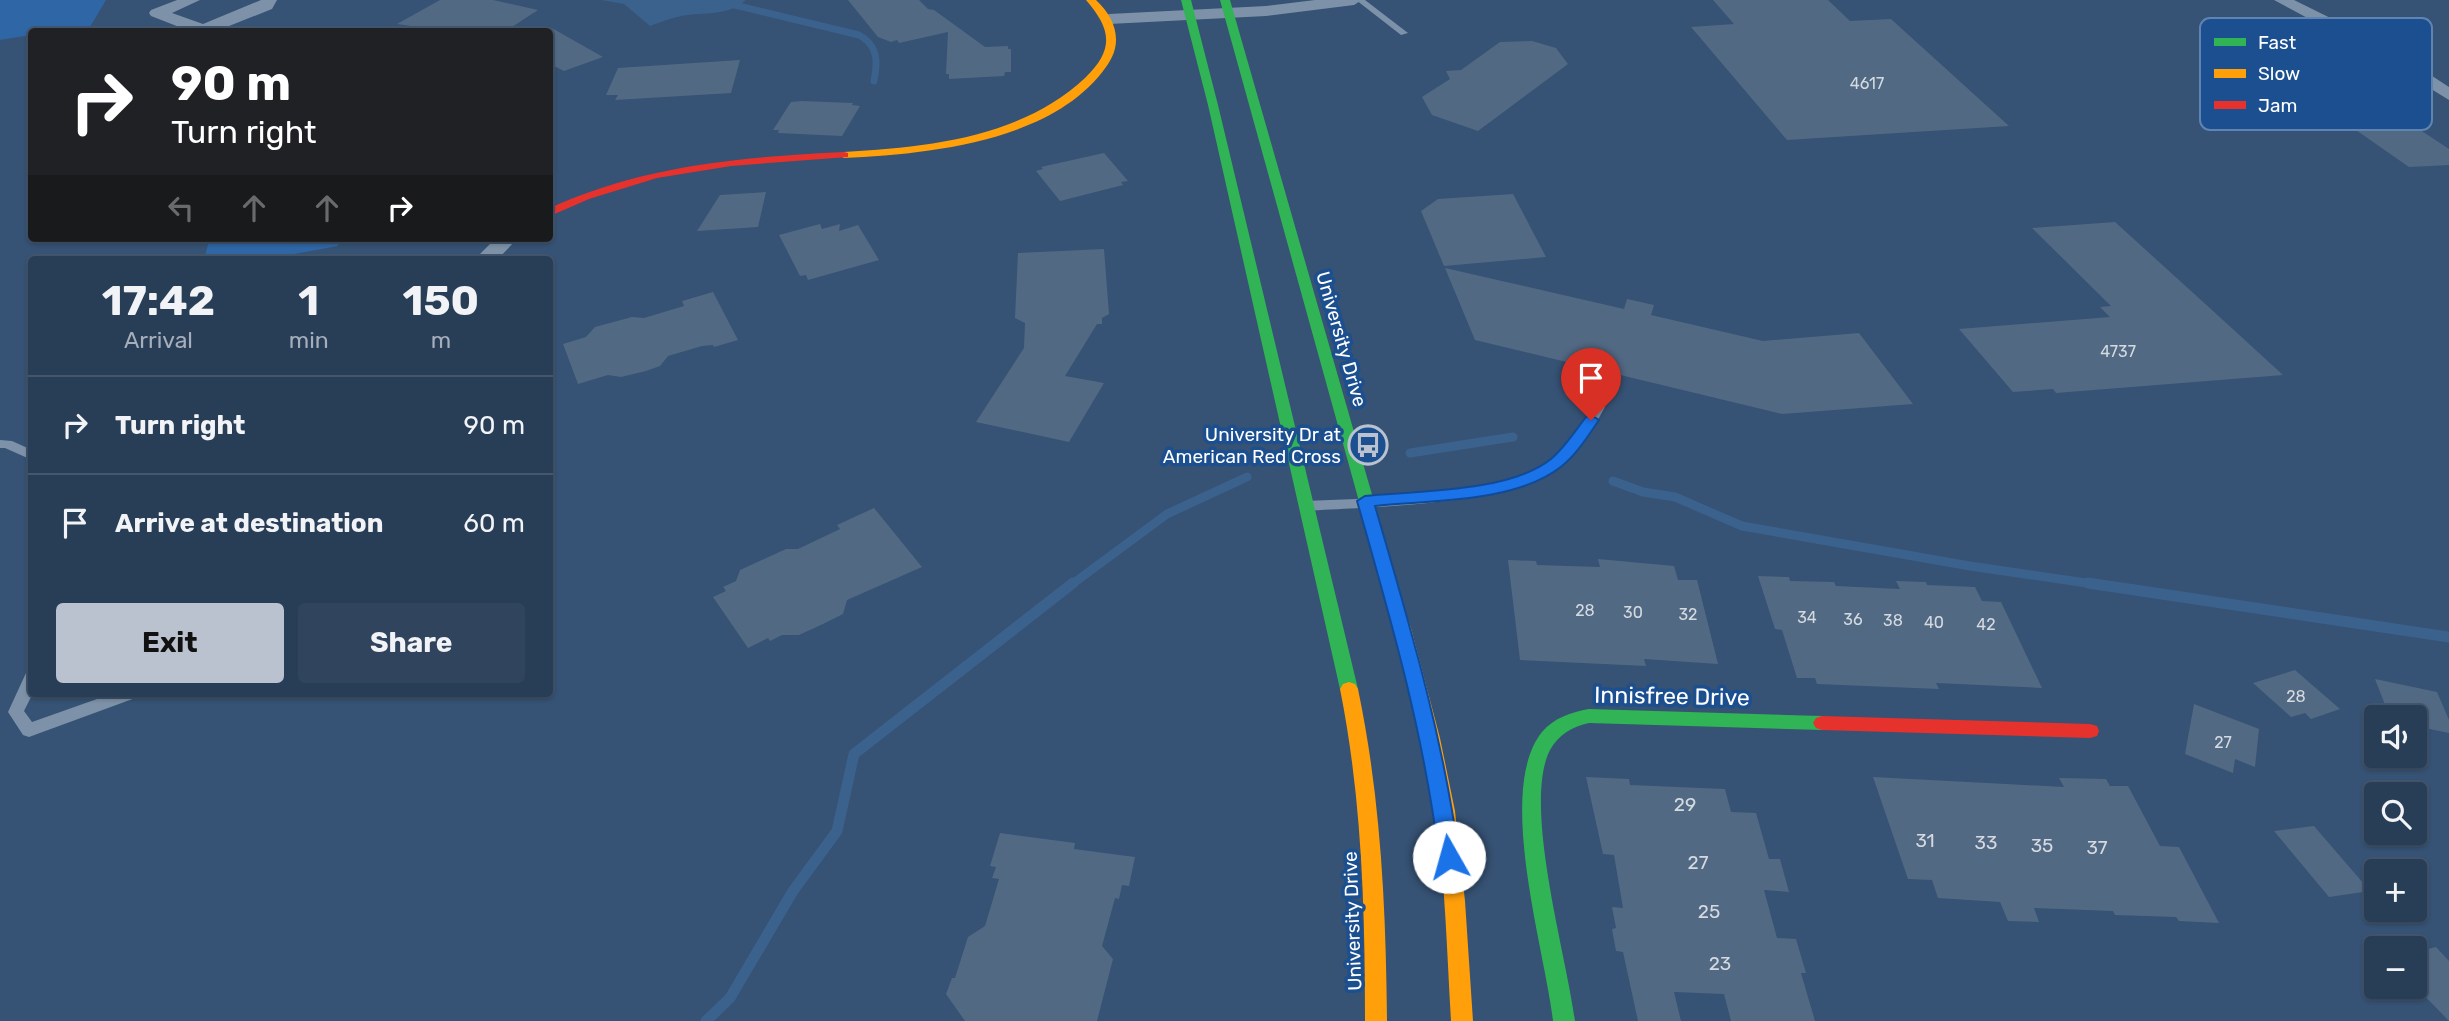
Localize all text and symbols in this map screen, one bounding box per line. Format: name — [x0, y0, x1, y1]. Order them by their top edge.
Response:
legend — [2200, 18, 2432, 130]
text: Fast — [2258, 31, 2297, 54]
text: 90 m — [171, 54, 291, 112]
icon: right — [56, 56, 147, 147]
text: Slow — [2258, 62, 2300, 85]
house number: 4617 — [1850, 74, 1884, 93]
text: Jam — [2258, 94, 2297, 117]
text: Turn right — [171, 113, 316, 151]
icon: left — [162, 189, 200, 227]
icon: ahead — [235, 189, 273, 227]
icon: ahead — [308, 189, 346, 227]
icon: right — [381, 189, 419, 227]
street label: University Drive — [1311, 269, 1372, 409]
text: 17:42 — [102, 276, 215, 326]
text: 1 — [298, 276, 319, 326]
text: 150 — [403, 276, 479, 326]
text: Arrival — [124, 326, 193, 354]
text: min — [289, 326, 329, 354]
text: m — [431, 326, 451, 354]
house number: 4737 — [2100, 342, 2136, 361]
pin — [1561, 348, 1621, 420]
icon: arrive — [1572, 359, 1610, 397]
icon: right — [56, 406, 94, 444]
text: Turn right — [115, 410, 245, 441]
text: 90 m — [464, 410, 525, 441]
place label: University Dr at American Red Cross — [1163, 423, 1342, 468]
bus stop icon: University Dr at American Red Cross — [1347, 424, 1389, 466]
icon: arrive — [56, 504, 94, 542]
text: Arrive at destination — [115, 508, 383, 539]
text: 60 m — [463, 508, 525, 539]
house number: 28 — [1575, 601, 1595, 620]
button: Exit — [56, 603, 284, 683]
button: Share — [298, 603, 525, 683]
house number: 30 — [1623, 603, 1643, 622]
house number: 32 — [1678, 605, 1698, 624]
house number: 34 — [1797, 608, 1817, 627]
house number: 36 — [1843, 610, 1863, 629]
house number: 38 — [1883, 611, 1903, 630]
house number: 40 — [1924, 613, 1944, 632]
house number: 42 — [1976, 615, 1996, 634]
street label: Innisfree Drive — [1594, 681, 1750, 711]
house number: 28 — [2286, 687, 2306, 706]
map controls — [2364, 705, 2427, 999]
button: sound — [2364, 705, 2427, 768]
house number: 27 — [2214, 733, 2232, 752]
button: search — [2364, 782, 2427, 845]
house number: 29 — [1674, 793, 1696, 816]
position arrow — [1412, 820, 1486, 894]
house number: 31 — [1915, 829, 1935, 852]
house number: 33 — [1975, 831, 1997, 854]
house number: 35 — [2031, 834, 2053, 857]
house number: 37 — [2086, 836, 2108, 859]
street label: University Drive — [1339, 851, 1366, 991]
house number: 27 — [1688, 851, 1709, 874]
button: + — [2364, 859, 2427, 922]
house number: 25 — [1698, 900, 1720, 923]
button: − — [2364, 936, 2427, 999]
house number: 23 — [1709, 952, 1731, 975]

